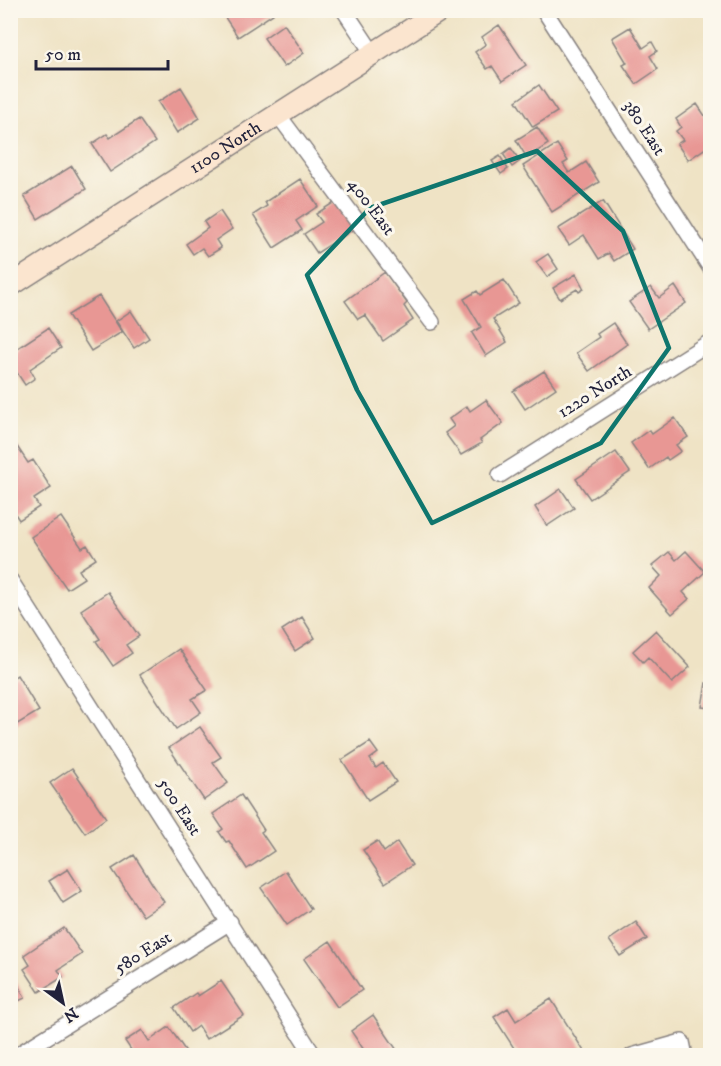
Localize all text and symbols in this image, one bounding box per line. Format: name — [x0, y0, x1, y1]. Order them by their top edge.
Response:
scale bar — [36, 33, 168, 71]
text: 50 m — [45, 44, 81, 66]
street label: 380 East — [618, 96, 670, 160]
street label: 1100 North — [185, 116, 266, 179]
street label: 400 East — [342, 174, 400, 240]
street label: 1220 North — [554, 360, 636, 423]
street label: 500 East — [152, 774, 206, 840]
street label: 580 East — [110, 927, 176, 979]
north arrow — [33, 973, 93, 1033]
text: N — [60, 1003, 82, 1027]

